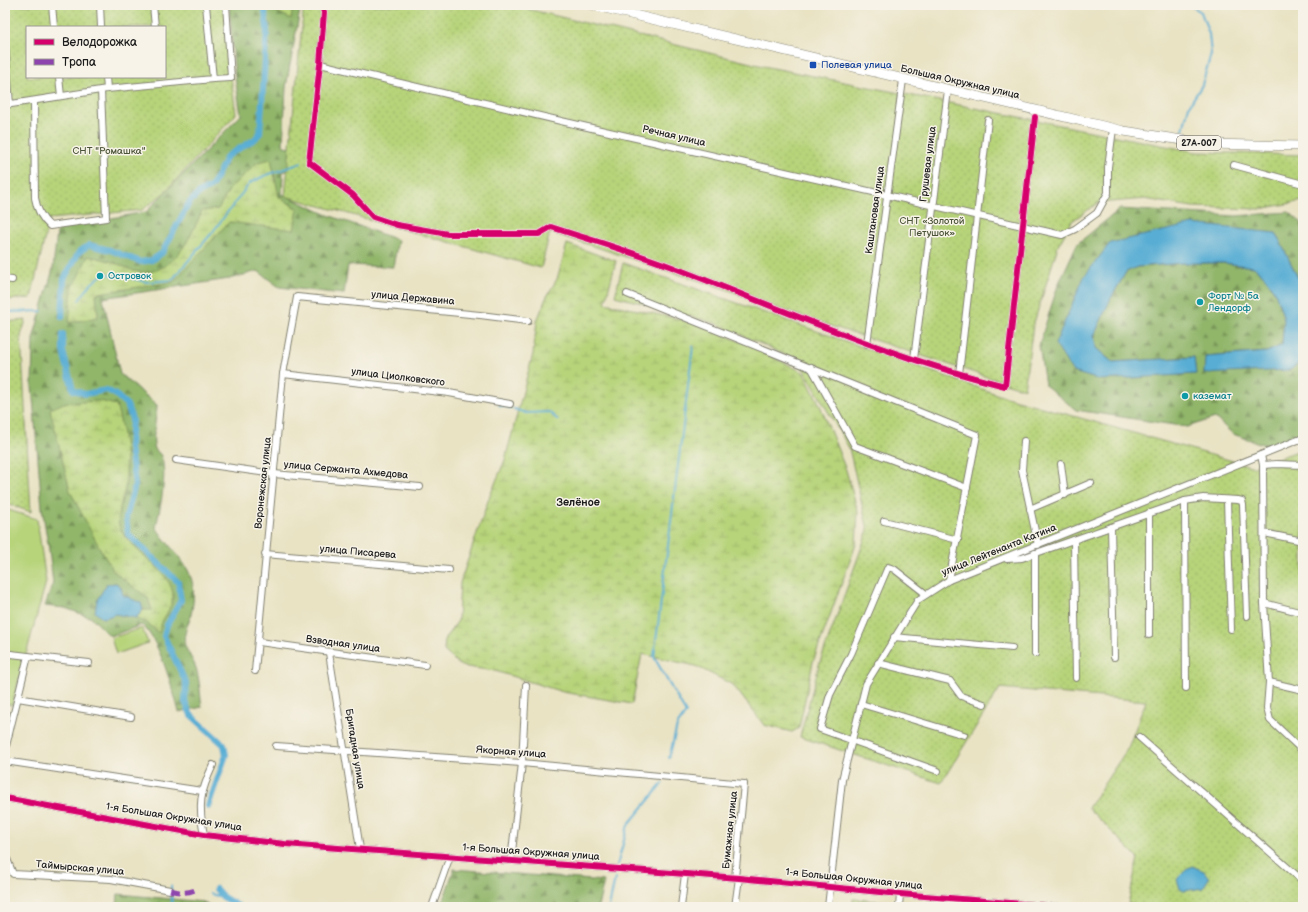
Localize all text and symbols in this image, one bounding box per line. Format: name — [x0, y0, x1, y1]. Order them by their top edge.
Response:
legend — [26, 26, 166, 78]
text: Велодорожка — [62, 35, 137, 50]
text: Тропа — [62, 55, 96, 70]
place label: Полевая улица — [821, 59, 892, 71]
marker: Полевая улица — [808, 60, 818, 70]
street label: Большая Окружная улица — [899, 62, 1021, 102]
street label: Речная улица — [641, 123, 707, 149]
street label: Грушевая улица — [917, 125, 939, 203]
road number: 27А-007 — [1177, 136, 1221, 150]
park label: СНТ "Ромашка" — [73, 145, 146, 157]
street label: Каштановая улица — [863, 165, 887, 255]
park label: СНТ «Золотой Петушок» — [899, 215, 965, 239]
place label: Островок — [108, 270, 152, 282]
marker: Островок — [95, 271, 105, 281]
street label: улица Державина — [371, 288, 455, 308]
place label: Форт № 5а Лендорф — [1207, 290, 1259, 314]
marker: Форт № 5а Лендорф — [1195, 297, 1205, 307]
street label: улица Циолковского — [351, 365, 445, 389]
place label: каземат — [1193, 390, 1232, 402]
marker: каземат — [1180, 391, 1190, 401]
street label: Воронежская улица — [252, 436, 274, 530]
street label: улица Сержанта Ахмедова — [283, 459, 409, 481]
district label: Зелёное — [556, 496, 600, 509]
street label: улица Лейтенанта Катина — [940, 521, 1058, 579]
street label: улица Писарева — [319, 543, 397, 561]
street label: Взводная улица — [305, 633, 381, 655]
street label: Бригадная улица — [343, 708, 367, 790]
street label: Якорная улица — [475, 744, 547, 760]
street label: Бумажная улица — [720, 790, 740, 870]
street label: 1-я Большая Окружная улица — [105, 800, 243, 834]
street label: 1-я Большая Окружная улица — [462, 841, 600, 863]
street label: Таймырская улица — [35, 858, 125, 878]
street label: 1-я Большая Окружная улица — [785, 866, 923, 892]

